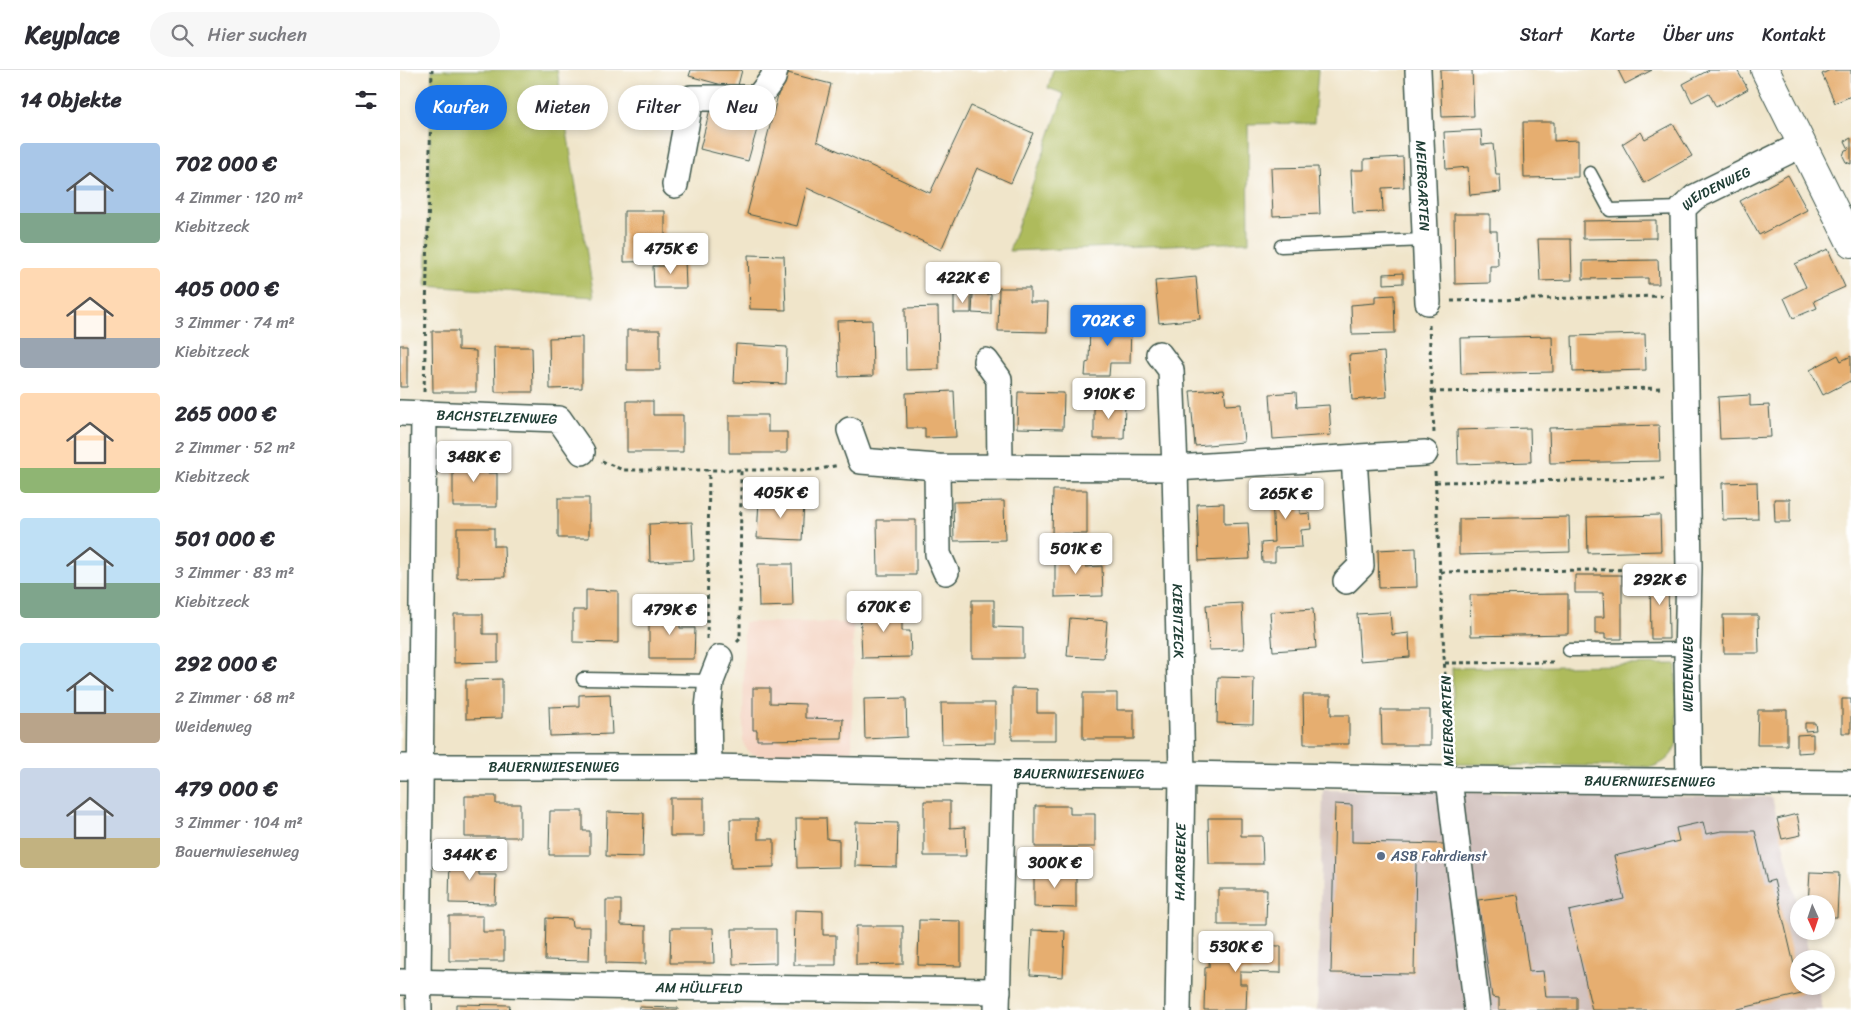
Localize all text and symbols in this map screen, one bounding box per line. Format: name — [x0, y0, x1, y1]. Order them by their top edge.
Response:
search box — [150, 12, 500, 57]
text: Keyplace — [25, 14, 120, 56]
text: Hier suchen — [208, 18, 307, 51]
text: Start — [1520, 19, 1563, 51]
text: Karte — [1591, 19, 1635, 51]
text: Über uns — [1663, 19, 1734, 51]
text: Kontakt — [1762, 19, 1826, 51]
icon: search — [168, 21, 196, 49]
text: 14 Objekte — [20, 81, 121, 119]
chip: Kaufen — [415, 85, 507, 130]
chip: Mieten — [517, 85, 608, 130]
chip: Filter — [618, 85, 699, 130]
chip: Neu — [709, 85, 776, 130]
icon: filters — [352, 86, 380, 114]
street label: MEIERGARTEN — [1408, 140, 1437, 232]
text: 702 000 € — [175, 145, 277, 183]
street label: WEIDENWEG — [1675, 159, 1755, 217]
icon: home — [60, 163, 120, 223]
text: 4 Zimmer · 120 m² — [175, 183, 303, 212]
text: Kiebitzeck — [175, 212, 250, 241]
pin: 475K € — [630, 232, 712, 275]
text: 475K € — [644, 234, 698, 263]
pin: 422K € — [922, 262, 1004, 304]
text: 422K € — [937, 263, 989, 292]
text: 405 000 € — [175, 270, 279, 308]
icon: home — [60, 288, 120, 348]
pin: 702K € — [1067, 304, 1149, 347]
text: 702K € — [1082, 306, 1135, 335]
text: 3 Zimmer · 74 m² — [175, 308, 295, 337]
text: Kiebitzeck — [175, 337, 250, 366]
pin: 910K € — [1068, 378, 1150, 420]
text: 910K € — [1083, 379, 1135, 408]
text: 265 000 € — [175, 395, 277, 433]
street label: BACHSTELZENWEG — [436, 402, 558, 432]
icon: home — [60, 413, 120, 473]
text: 2 Zimmer · 52 m² — [175, 433, 295, 462]
pin: 348K € — [433, 440, 515, 483]
text: 348K € — [448, 442, 500, 471]
text: Kiebitzeck — [175, 462, 250, 491]
pin: 405K € — [740, 476, 822, 519]
text: 405K € — [754, 478, 808, 507]
pin: 265K € — [1245, 478, 1327, 520]
text: 265K € — [1260, 479, 1312, 508]
text: 501 000 € — [175, 520, 275, 558]
pin: 501K € — [1035, 532, 1117, 575]
text: 501K € — [1050, 534, 1102, 563]
icon: home — [60, 538, 120, 598]
text: 3 Zimmer · 83 m² — [175, 558, 294, 587]
pin: 292K € — [1619, 564, 1701, 606]
text: 292K € — [1634, 565, 1686, 594]
street label: KIEBITZECK — [1165, 583, 1191, 659]
text: Kiebitzeck — [175, 587, 250, 616]
pin: 670K € — [843, 590, 925, 633]
text: 670K € — [858, 592, 910, 621]
pin: 479K € — [629, 594, 711, 636]
text: 479K € — [643, 595, 697, 624]
street label: WEIDENWEG — [1676, 636, 1701, 712]
text: 292 000 € — [175, 645, 277, 683]
icon: home — [60, 663, 120, 723]
street label: MEIERGARTEN — [1433, 675, 1462, 767]
text: 2 Zimmer · 68 m² — [175, 683, 295, 712]
text: Weidenweg — [175, 712, 252, 741]
street label: BAUERNWIESENWEG — [488, 755, 620, 780]
street label: BAUERNWIESENWEG — [1013, 761, 1145, 787]
street label: BAUERNWIESENWEG — [1584, 768, 1716, 795]
text: 479 000 € — [175, 770, 278, 808]
icon: home — [60, 788, 120, 848]
text: 3 Zimmer · 104 m² — [175, 808, 303, 837]
street label: HAARBEEKE — [1167, 822, 1194, 901]
text: Bauernwiesenweg — [175, 837, 299, 866]
pin: 344K € — [429, 838, 511, 881]
text: 344K € — [443, 840, 497, 869]
place label: ASB Fahrdienst — [1390, 844, 1488, 869]
pin: 300K € — [1014, 846, 1096, 889]
text: 300K € — [1028, 848, 1082, 877]
marker: ASB Fahrdienst — [1375, 850, 1387, 862]
north arrow — [1790, 895, 1835, 940]
map controls — [1790, 895, 1835, 995]
pin: 530K € — [1195, 930, 1277, 973]
text: 530K € — [1209, 932, 1263, 961]
button: layers — [1790, 950, 1835, 995]
street label: AM HÜLLFELD — [654, 975, 743, 1001]

